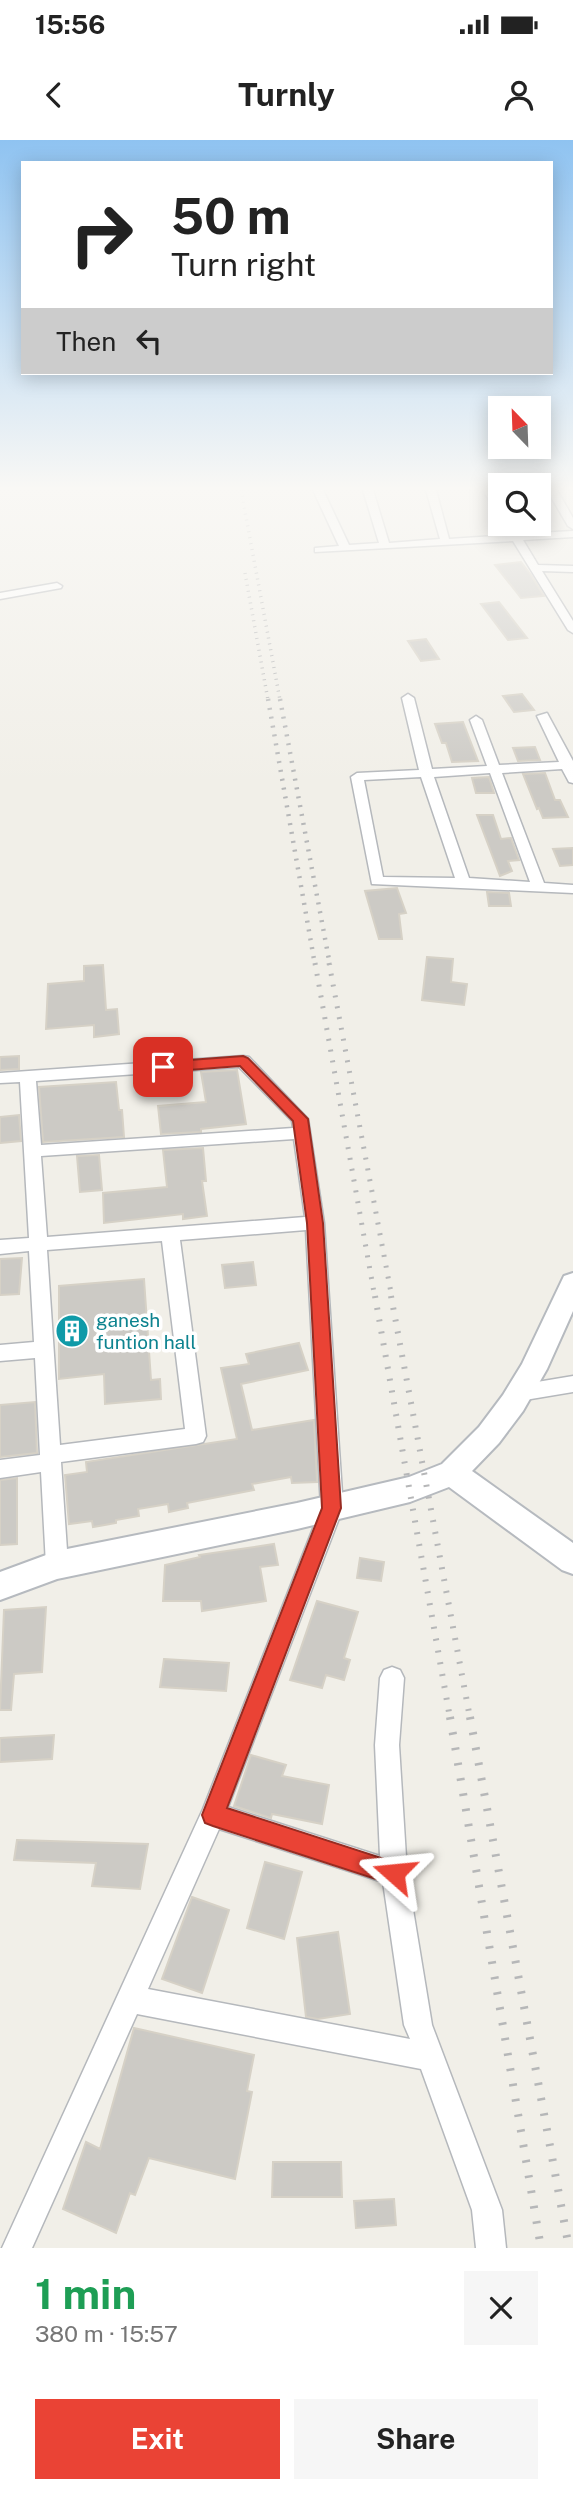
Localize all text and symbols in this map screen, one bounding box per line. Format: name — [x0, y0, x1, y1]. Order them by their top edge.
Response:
text: 15:56 — [35, 9, 105, 40]
icon: back — [35, 76, 73, 114]
text: Turnly — [238, 76, 335, 113]
icon: person — [500, 76, 538, 114]
text: 50 m — [171, 187, 291, 245]
icon: right — [56, 189, 147, 280]
text: Turn right — [171, 246, 316, 283]
icon: left — [130, 322, 168, 360]
text: Then — [56, 326, 116, 357]
north arrow — [488, 396, 551, 458]
map controls — [488, 396, 551, 536]
button: search — [488, 473, 551, 536]
pin — [133, 1037, 193, 1097]
icon: arrive — [144, 1048, 182, 1086]
place label: ganesh funtion hall — [96, 1309, 196, 1353]
building icon: ganesh funtion hall — [53, 1312, 91, 1350]
position arrow — [357, 1836, 431, 1910]
text: 1 min — [35, 2269, 136, 2318]
button: close — [464, 2271, 538, 2345]
text: 380 m · 15:57 — [35, 2320, 178, 2347]
button: Exit — [35, 2399, 280, 2479]
button: Share — [294, 2399, 538, 2479]

